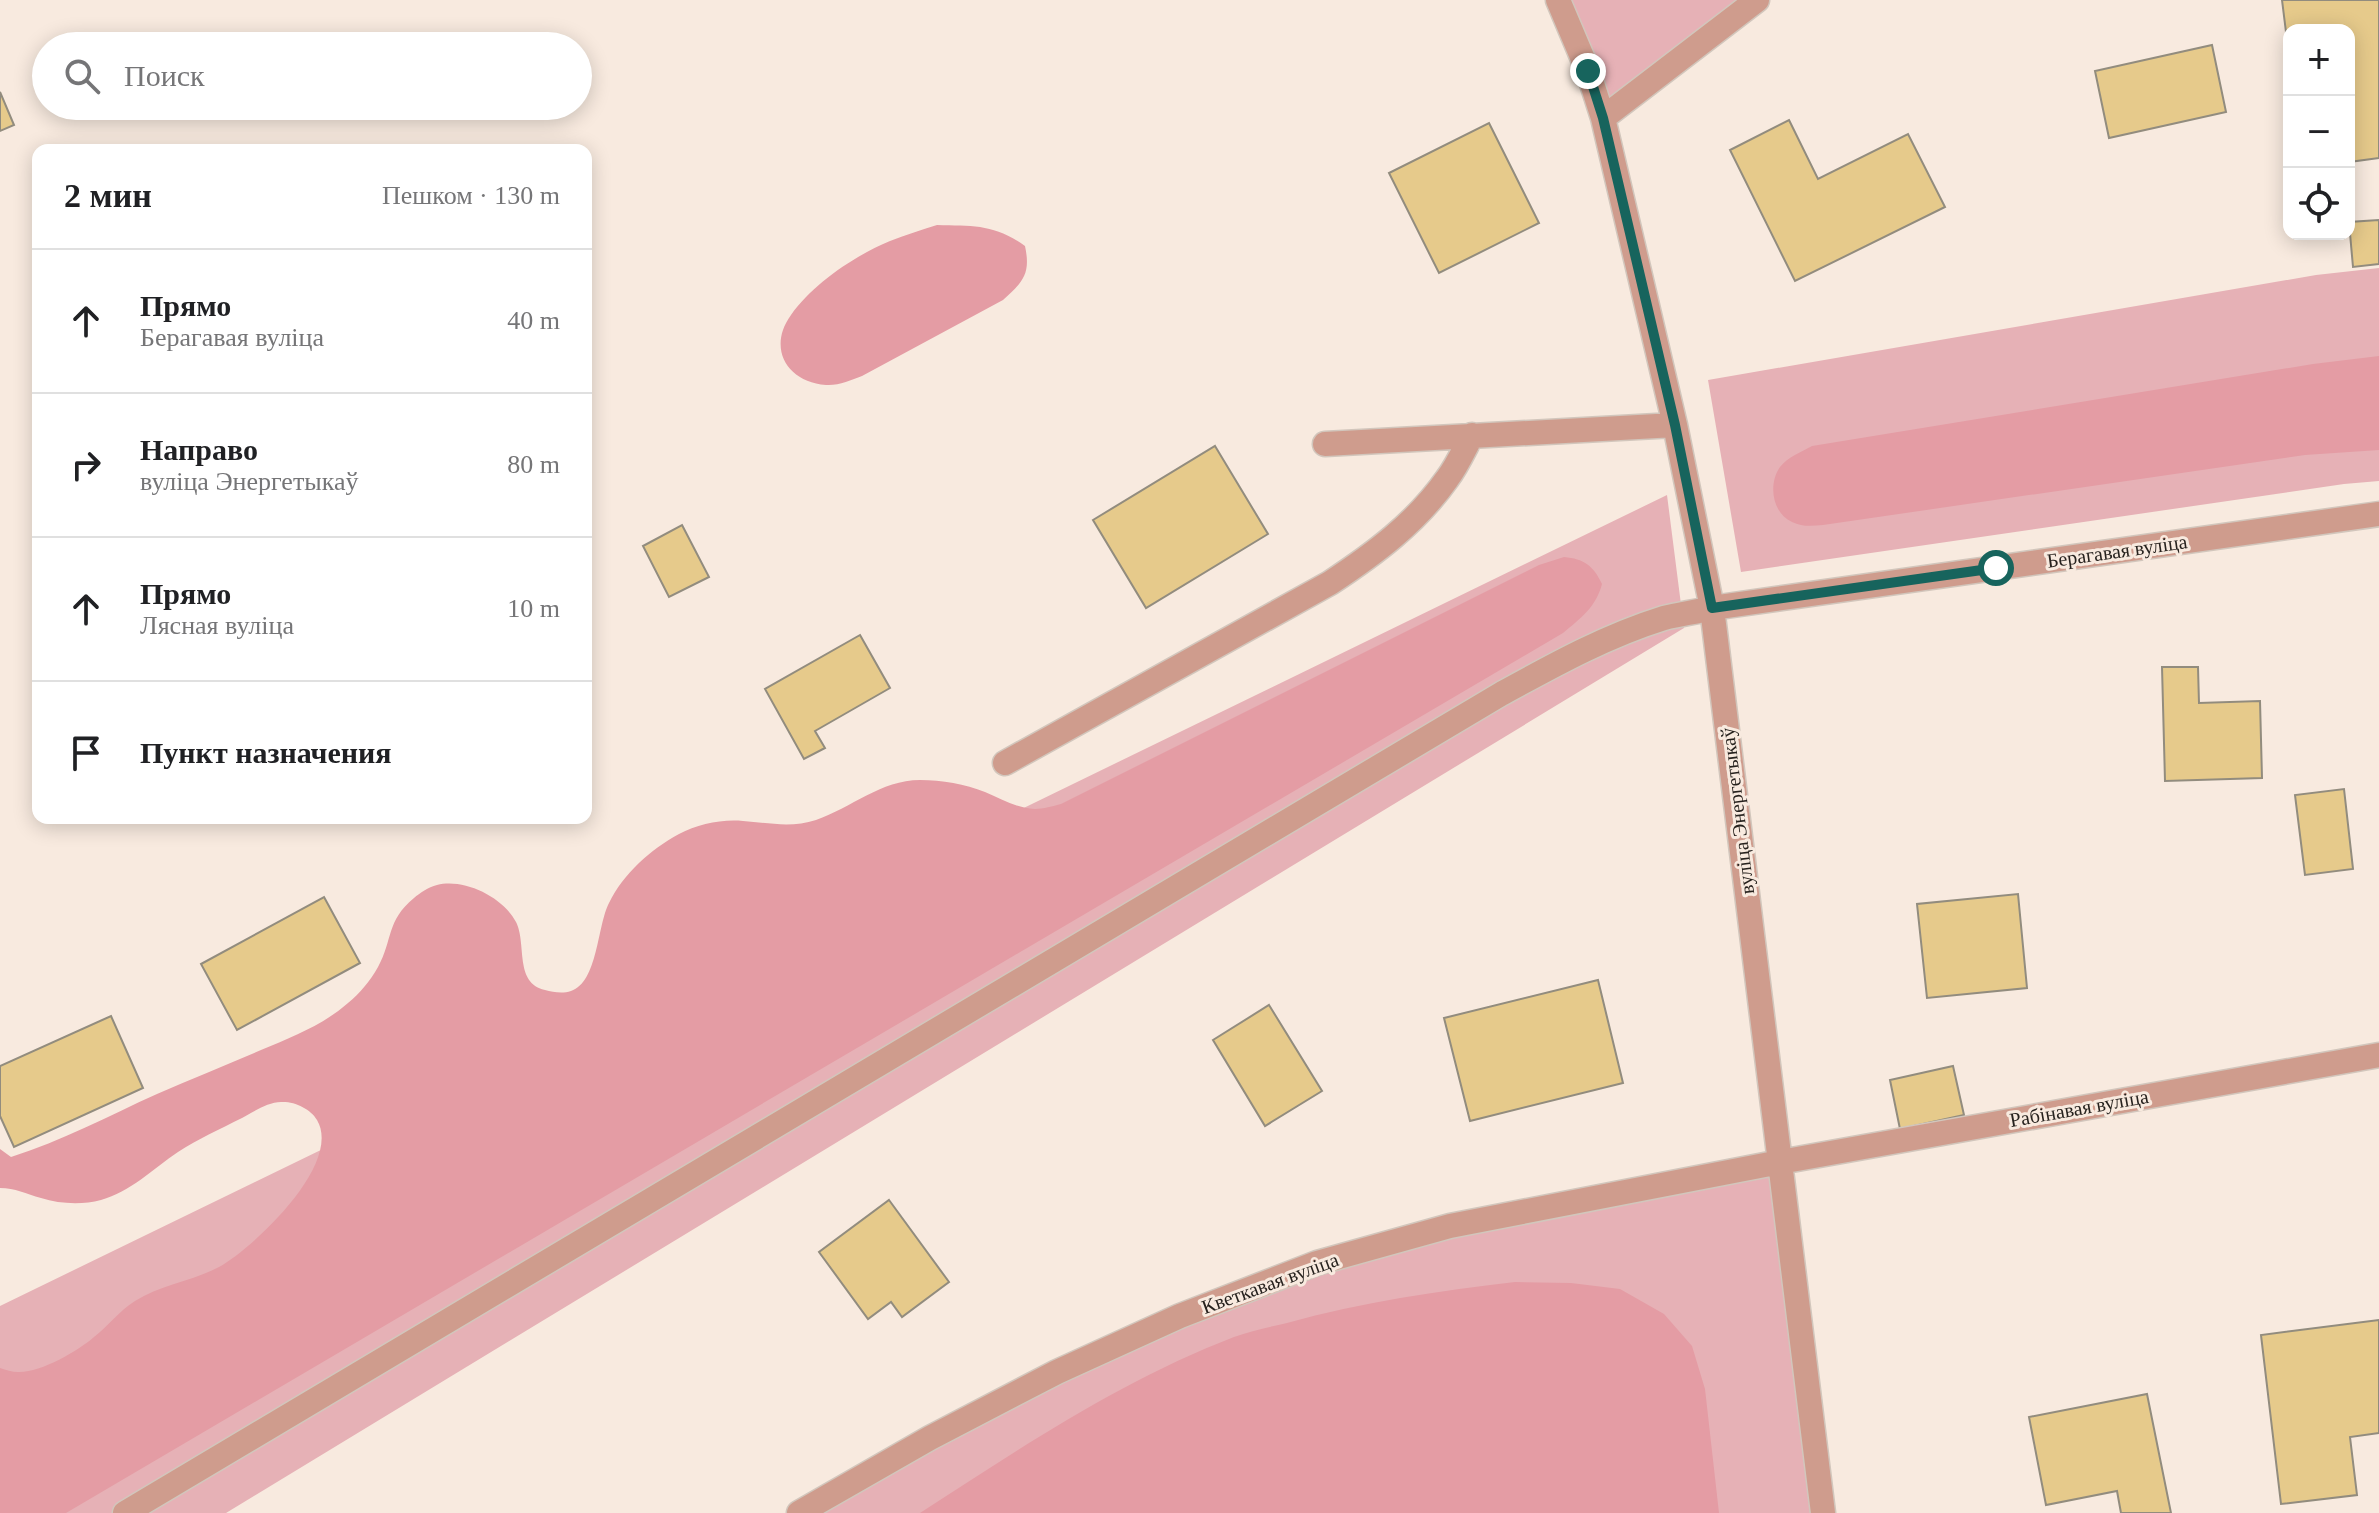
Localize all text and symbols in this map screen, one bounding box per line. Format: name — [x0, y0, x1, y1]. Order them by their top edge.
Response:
map controls — [2283, 24, 2355, 240]
button: + — [2283, 24, 2355, 96]
search box — [32, 32, 592, 120]
route end — [1570, 53, 1606, 89]
icon: search — [60, 54, 104, 98]
text: Поиск — [124, 59, 205, 92]
button: − — [2283, 96, 2355, 168]
button: locate — [2283, 168, 2355, 240]
text: 2 мин — [64, 177, 152, 214]
text: Пешком · 130 m — [382, 181, 560, 210]
text: Прямо — [140, 289, 231, 322]
icon: ahead — [64, 299, 108, 343]
text: 40 m — [507, 306, 560, 335]
text: Берагавая вуліца — [140, 323, 324, 352]
text: Направо — [140, 433, 258, 466]
icon: right — [64, 443, 108, 487]
text: 80 m — [507, 450, 560, 479]
text: вуліца Энергетыкаў — [140, 467, 359, 496]
street label: Берагавая вуліца — [2045, 530, 2189, 573]
route start — [1978, 550, 2014, 586]
text: Прямо — [140, 577, 231, 610]
icon: ahead — [64, 587, 108, 631]
text: 10 m — [507, 594, 560, 623]
text: Лясная вуліца — [140, 611, 294, 640]
street label: вуліца Энергетыкаў — [1716, 726, 1759, 896]
icon: arrive — [64, 731, 108, 775]
text: Пункт назначения — [140, 736, 392, 769]
street label: Рабінавая вуліца — [2008, 1085, 2150, 1132]
street label: Кветкавая вуліца — [1199, 1248, 1342, 1319]

